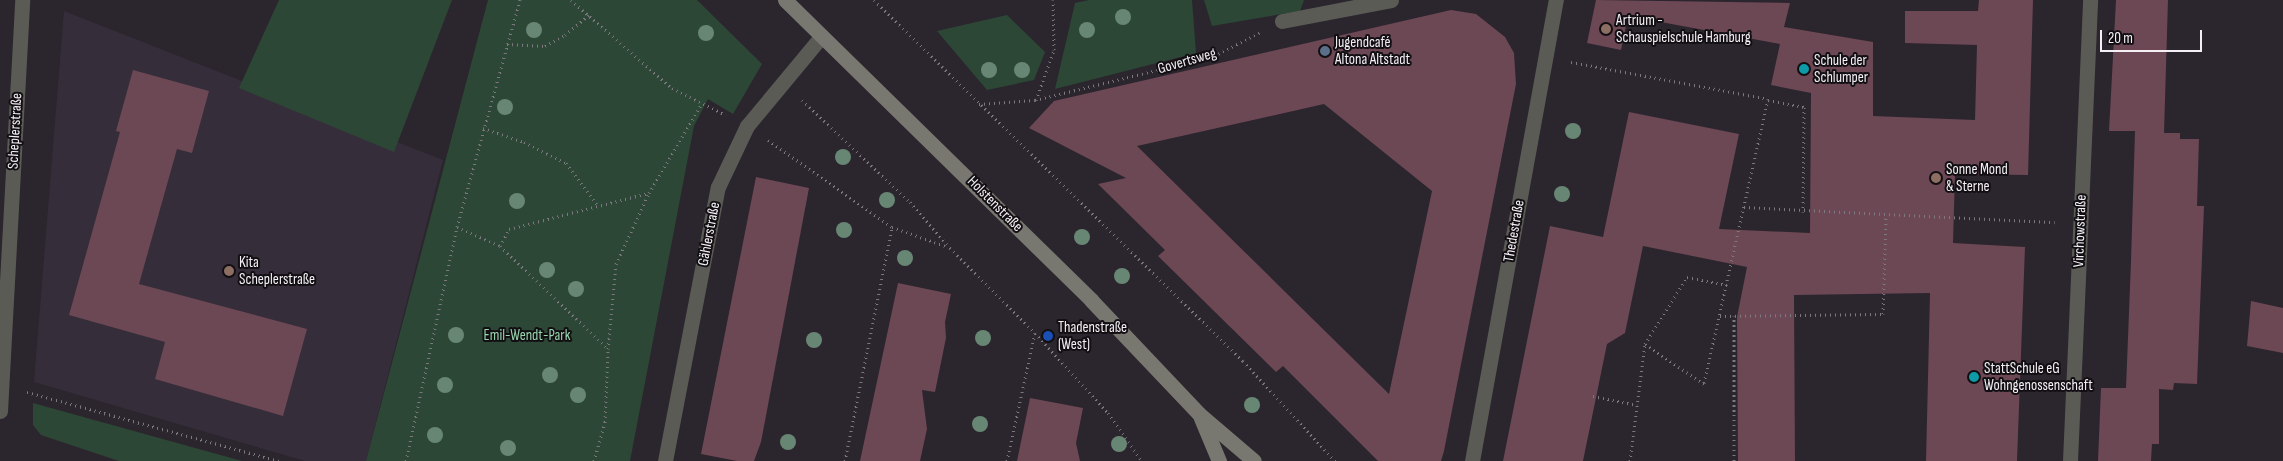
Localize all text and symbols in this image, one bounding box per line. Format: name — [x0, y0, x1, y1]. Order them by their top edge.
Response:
place label: Artrium - Schauspielschule Hamburg — [1616, 11, 1751, 46]
scale bar — [2103, 20, 2206, 52]
marker: Artrium - Schauspielschule Hamburg — [1600, 23, 1612, 35]
text: 20 m — [2108, 29, 2133, 48]
place label: Jugendcafé Altona Altstadt — [1335, 33, 1410, 68]
street label: Govertsweg — [1156, 44, 1218, 78]
marker: Jugendcafé Altona Altstadt — [1319, 45, 1331, 57]
place label: Schule der Schlumper — [1814, 51, 1868, 86]
marker: Schule der Schlumper — [1798, 63, 1810, 75]
street label: Scheplerstraße — [4, 93, 26, 169]
place label: Sonne Mond & Sterne — [1946, 160, 2008, 195]
marker: Sonne Mond & Sterne — [1930, 172, 1942, 184]
street label: Holstenstraße — [964, 173, 1026, 235]
street label: Virchowstraße — [2070, 194, 2090, 268]
street label: Thedestraße — [1500, 199, 1528, 263]
street label: Gählerstraße — [694, 201, 724, 267]
place label: Kita Scheplerstraße — [239, 253, 315, 288]
marker: Kita Scheplerstraße — [223, 265, 235, 277]
place label: Thadenstraße (West) — [1058, 318, 1127, 353]
park label: Emil-Wendt-Park — [484, 327, 570, 345]
marker: Thadenstraße (West) — [1042, 330, 1054, 342]
place label: StattSchule eG Wohngenossenschaft — [1984, 359, 2093, 394]
marker: StattSchule eG Wohngenossenschaft — [1968, 371, 1980, 383]

